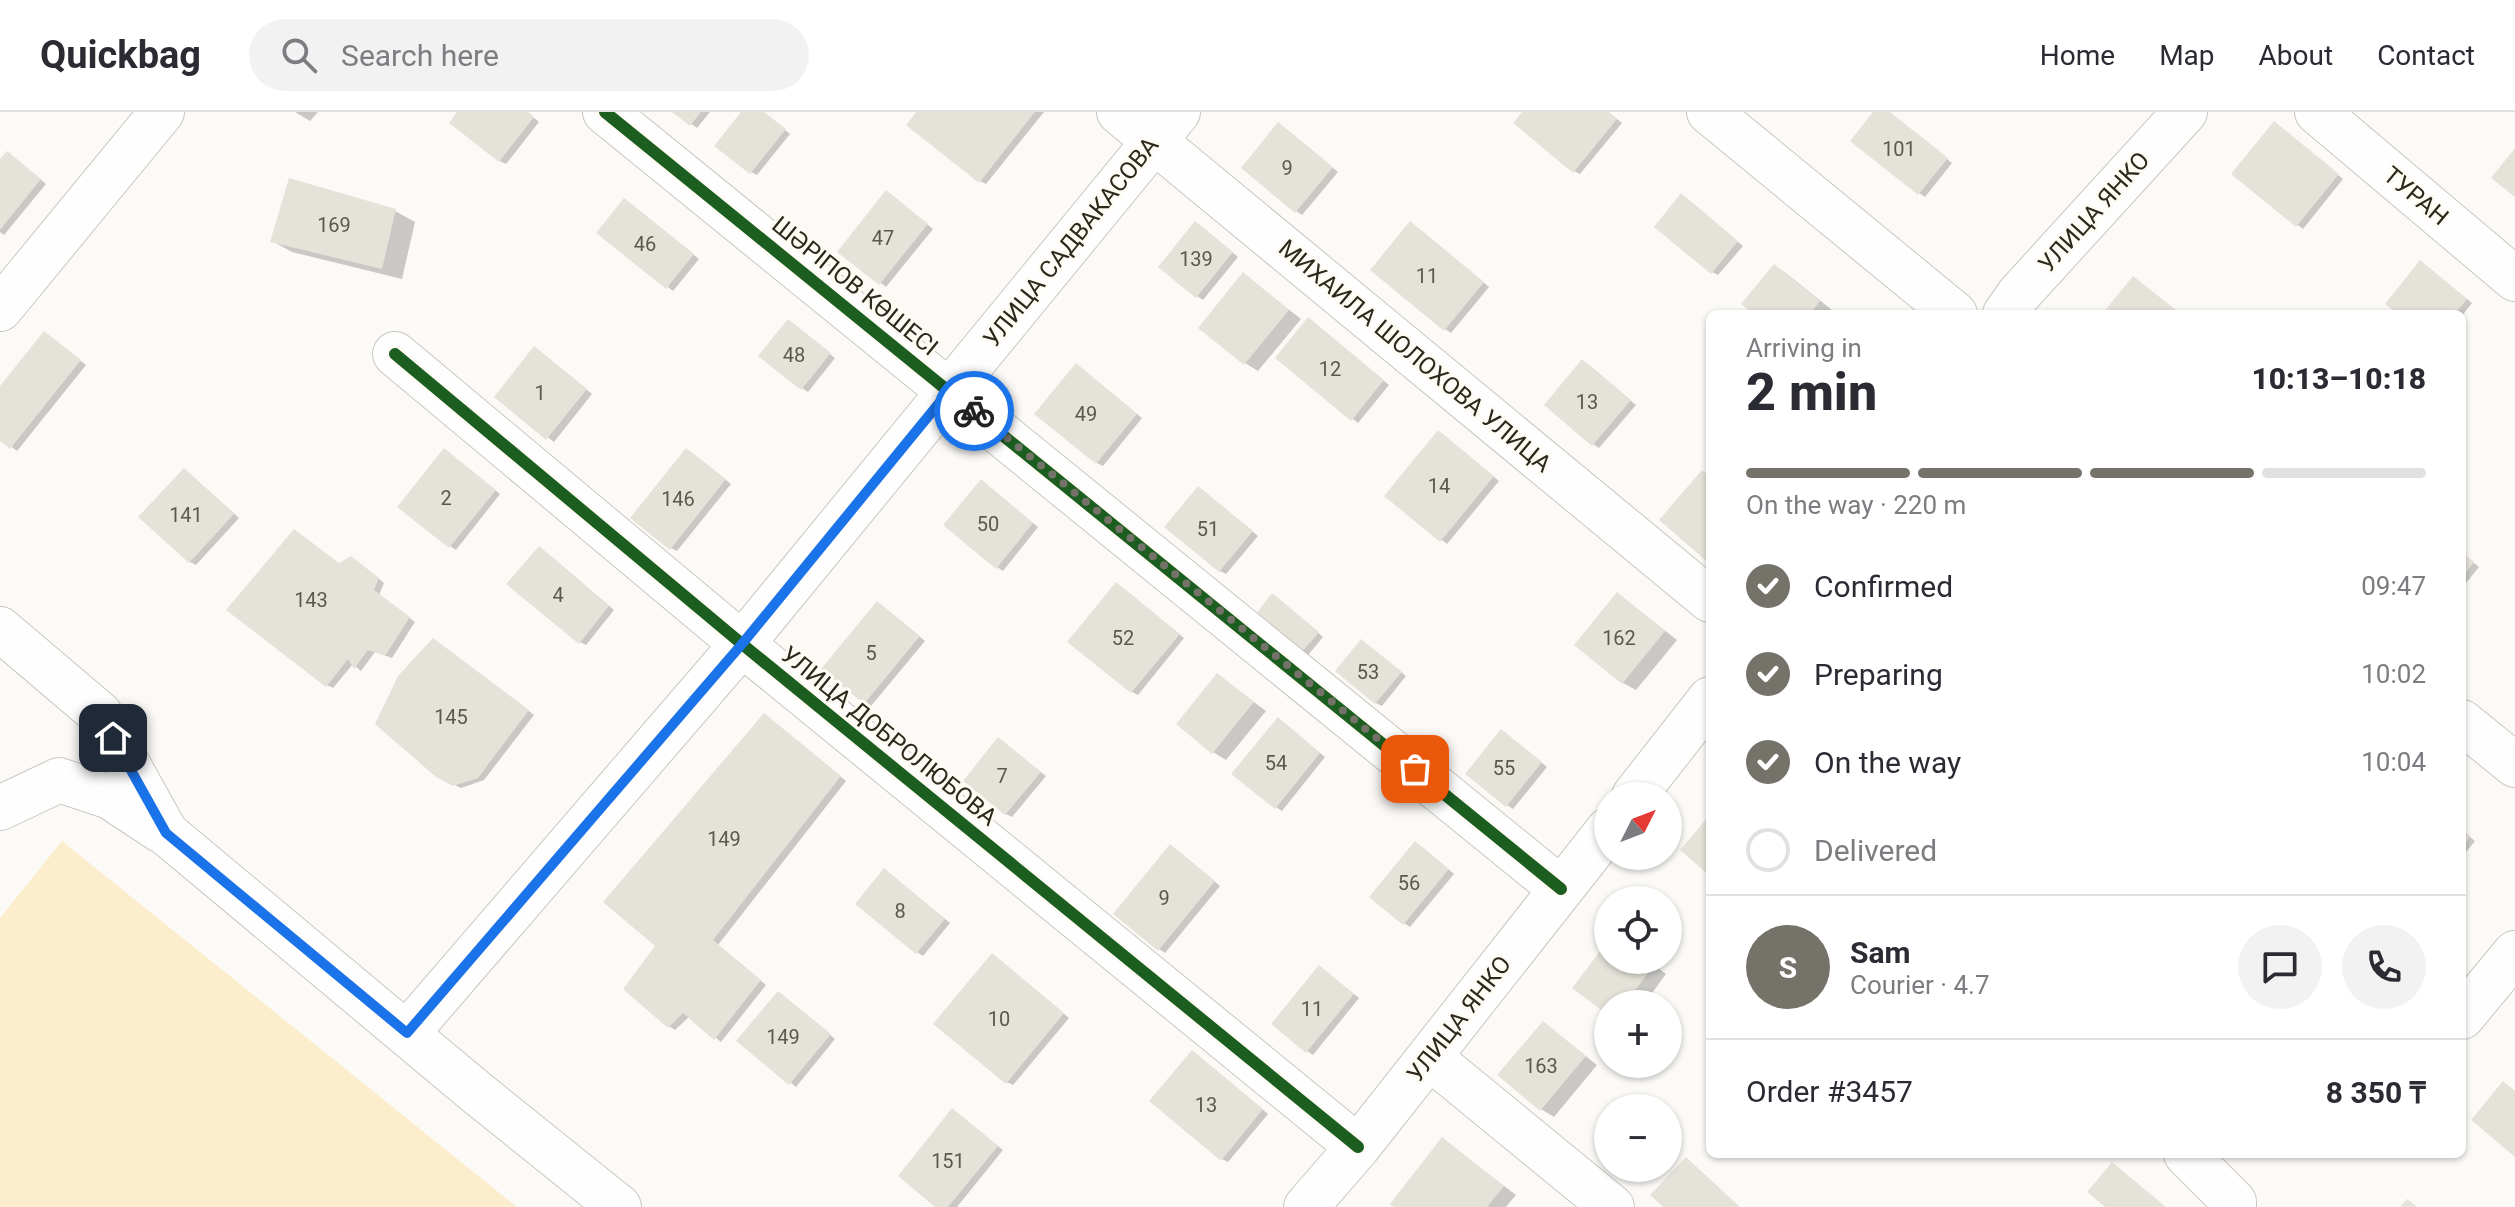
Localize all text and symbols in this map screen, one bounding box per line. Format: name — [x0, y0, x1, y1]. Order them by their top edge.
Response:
search box — [249, 19, 809, 91]
text: Quickbag — [40, 33, 201, 77]
icon: search — [277, 33, 321, 77]
text: Search here — [341, 38, 499, 73]
text: Home — [2040, 39, 2115, 72]
text: Map — [2159, 39, 2215, 72]
text: About — [2259, 39, 2333, 72]
text: Contact — [2377, 39, 2475, 72]
street label: УЛИЦА САДВАКАСОВА — [978, 131, 1164, 353]
house number: 101 — [1882, 137, 1916, 161]
street label: УЛИЦА ЯНКО — [2033, 146, 2155, 278]
house number: 9 — [1281, 156, 1293, 180]
street label: ТУРАН — [2378, 161, 2454, 231]
street label: ШӘРІПОВ КӨШЕСІ — [766, 211, 944, 361]
house number: 169 — [317, 213, 351, 237]
house number: 47 — [872, 226, 894, 250]
house number: 46 — [634, 232, 656, 256]
street label: МИХАИЛА ШОЛОХОВА УЛИЦА — [1273, 234, 1557, 478]
house number: 139 — [1179, 247, 1213, 271]
house number: 11 — [1416, 264, 1438, 288]
text: Arriving in — [1746, 333, 1862, 363]
house number: 48 — [783, 343, 805, 367]
house number: 12 — [1319, 357, 1341, 381]
text: 10:13–10:18 — [2251, 361, 2426, 396]
text: 2 min — [1746, 362, 1877, 423]
courier — [934, 371, 1014, 451]
house number: 1 — [534, 381, 546, 405]
icon: bike — [952, 389, 996, 433]
house number: 13 — [1576, 390, 1598, 414]
house number: 49 — [1075, 402, 1097, 426]
house number: 14 — [1428, 474, 1450, 498]
house number: 2 — [440, 486, 452, 510]
house number: 146 — [661, 487, 695, 511]
text: On the way · 220 m — [1746, 490, 1966, 520]
house number: 141 — [169, 503, 203, 527]
house number: 50 — [977, 512, 999, 536]
house number: 51 — [1197, 517, 1219, 541]
icon: check — [1746, 564, 1790, 608]
text: Confirmed — [1814, 569, 1953, 604]
text: 09:47 — [2361, 571, 2426, 601]
house number: 4 — [552, 583, 564, 607]
house number: 143 — [294, 588, 328, 612]
house number: 52 — [1112, 626, 1134, 650]
house number: 162 — [1602, 626, 1636, 650]
street label: УЛИЦА ДОБРОЛЮБОВА — [776, 640, 1003, 832]
house number: 5 — [865, 641, 877, 665]
icon: check — [1746, 652, 1790, 696]
text: Preparing — [1814, 657, 1943, 692]
text: 10:02 — [2361, 659, 2426, 689]
house number: 53 — [1357, 660, 1379, 684]
pin — [79, 704, 147, 772]
house number: 145 — [434, 705, 468, 729]
icon: home — [91, 716, 135, 760]
pin — [1381, 735, 1449, 803]
icon: check — [1746, 740, 1790, 784]
text: On the way — [1814, 745, 1961, 780]
icon: bag — [1393, 747, 1437, 791]
text: 10:04 — [2361, 747, 2426, 777]
house number: 54 — [1265, 751, 1287, 775]
house number: 55 — [1493, 756, 1515, 780]
house number: 7 — [996, 764, 1008, 788]
north arrow — [1594, 782, 1682, 870]
map controls — [1594, 782, 1682, 1182]
house number: 149 — [707, 827, 741, 851]
text: Delivered — [1814, 833, 1937, 868]
house number: 56 — [1398, 871, 1420, 895]
house number: 9 — [1158, 886, 1170, 910]
button: locate — [1594, 886, 1682, 974]
house number: 8 — [894, 899, 906, 923]
button: chat — [2238, 925, 2322, 1009]
button: phone — [2342, 925, 2426, 1009]
text: Sam — [1850, 935, 1911, 970]
text: S — [1779, 950, 1797, 985]
street label: УЛИЦА ЯНКО — [1401, 951, 1517, 1087]
text: Courier · 4.7 — [1850, 970, 1990, 1000]
button: + — [1594, 990, 1682, 1078]
house number: 11 — [1301, 997, 1323, 1021]
house number: 10 — [988, 1007, 1010, 1031]
house number: 149 — [766, 1025, 800, 1049]
house number: 163 — [1524, 1054, 1558, 1078]
text: Order #3457 — [1746, 1074, 1913, 1109]
text: 8 350 ₸ — [2326, 1075, 2426, 1110]
house number: 13 — [1195, 1093, 1217, 1117]
button: − — [1594, 1094, 1682, 1182]
house number: 151 — [931, 1149, 965, 1173]

